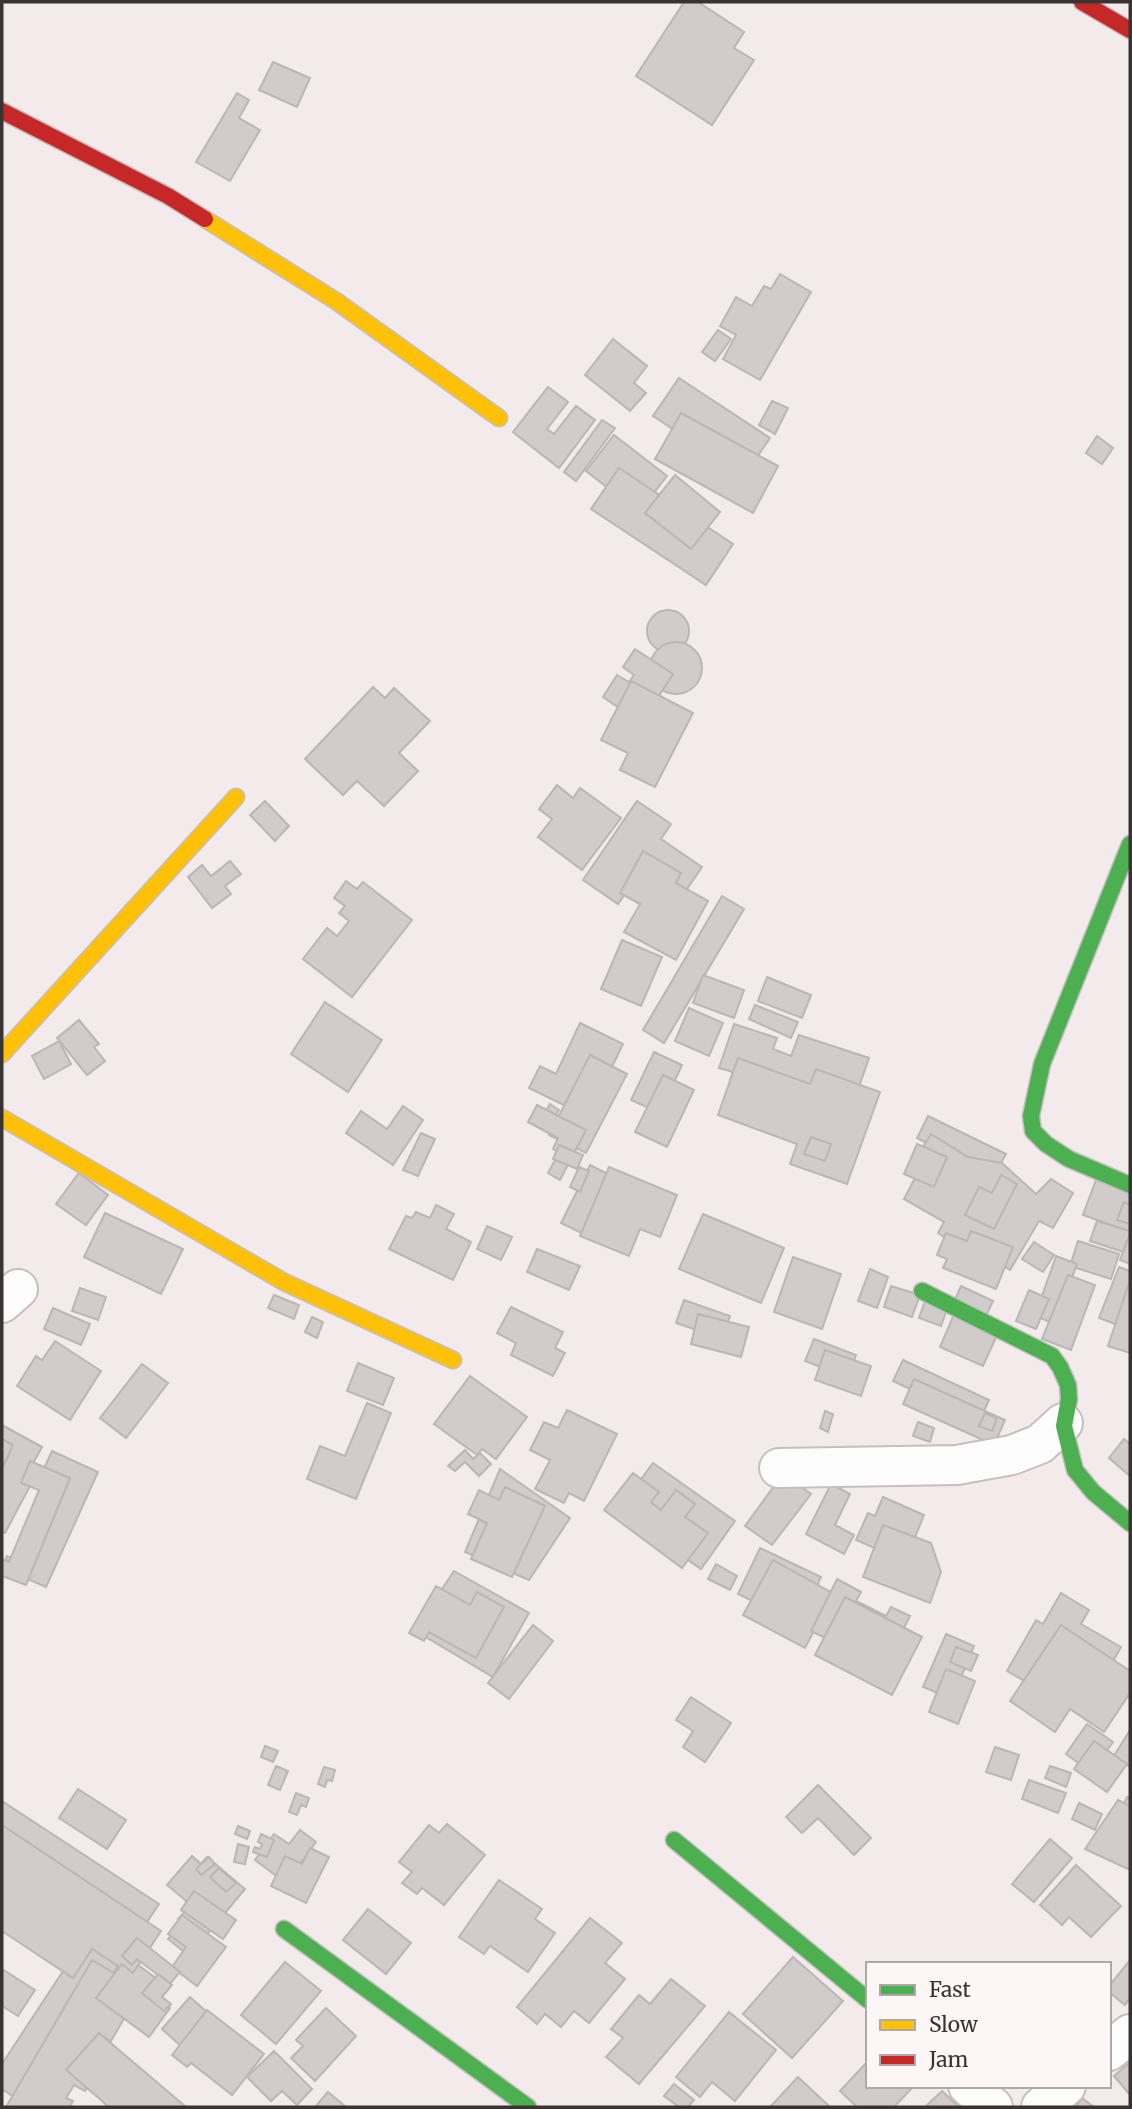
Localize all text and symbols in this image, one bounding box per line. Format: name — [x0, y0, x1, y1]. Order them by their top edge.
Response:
legend — [866, 1962, 1111, 2088]
text: Fast — [929, 1976, 971, 2003]
text: Slow — [929, 2011, 978, 2038]
text: Jam — [928, 2046, 968, 2073]

